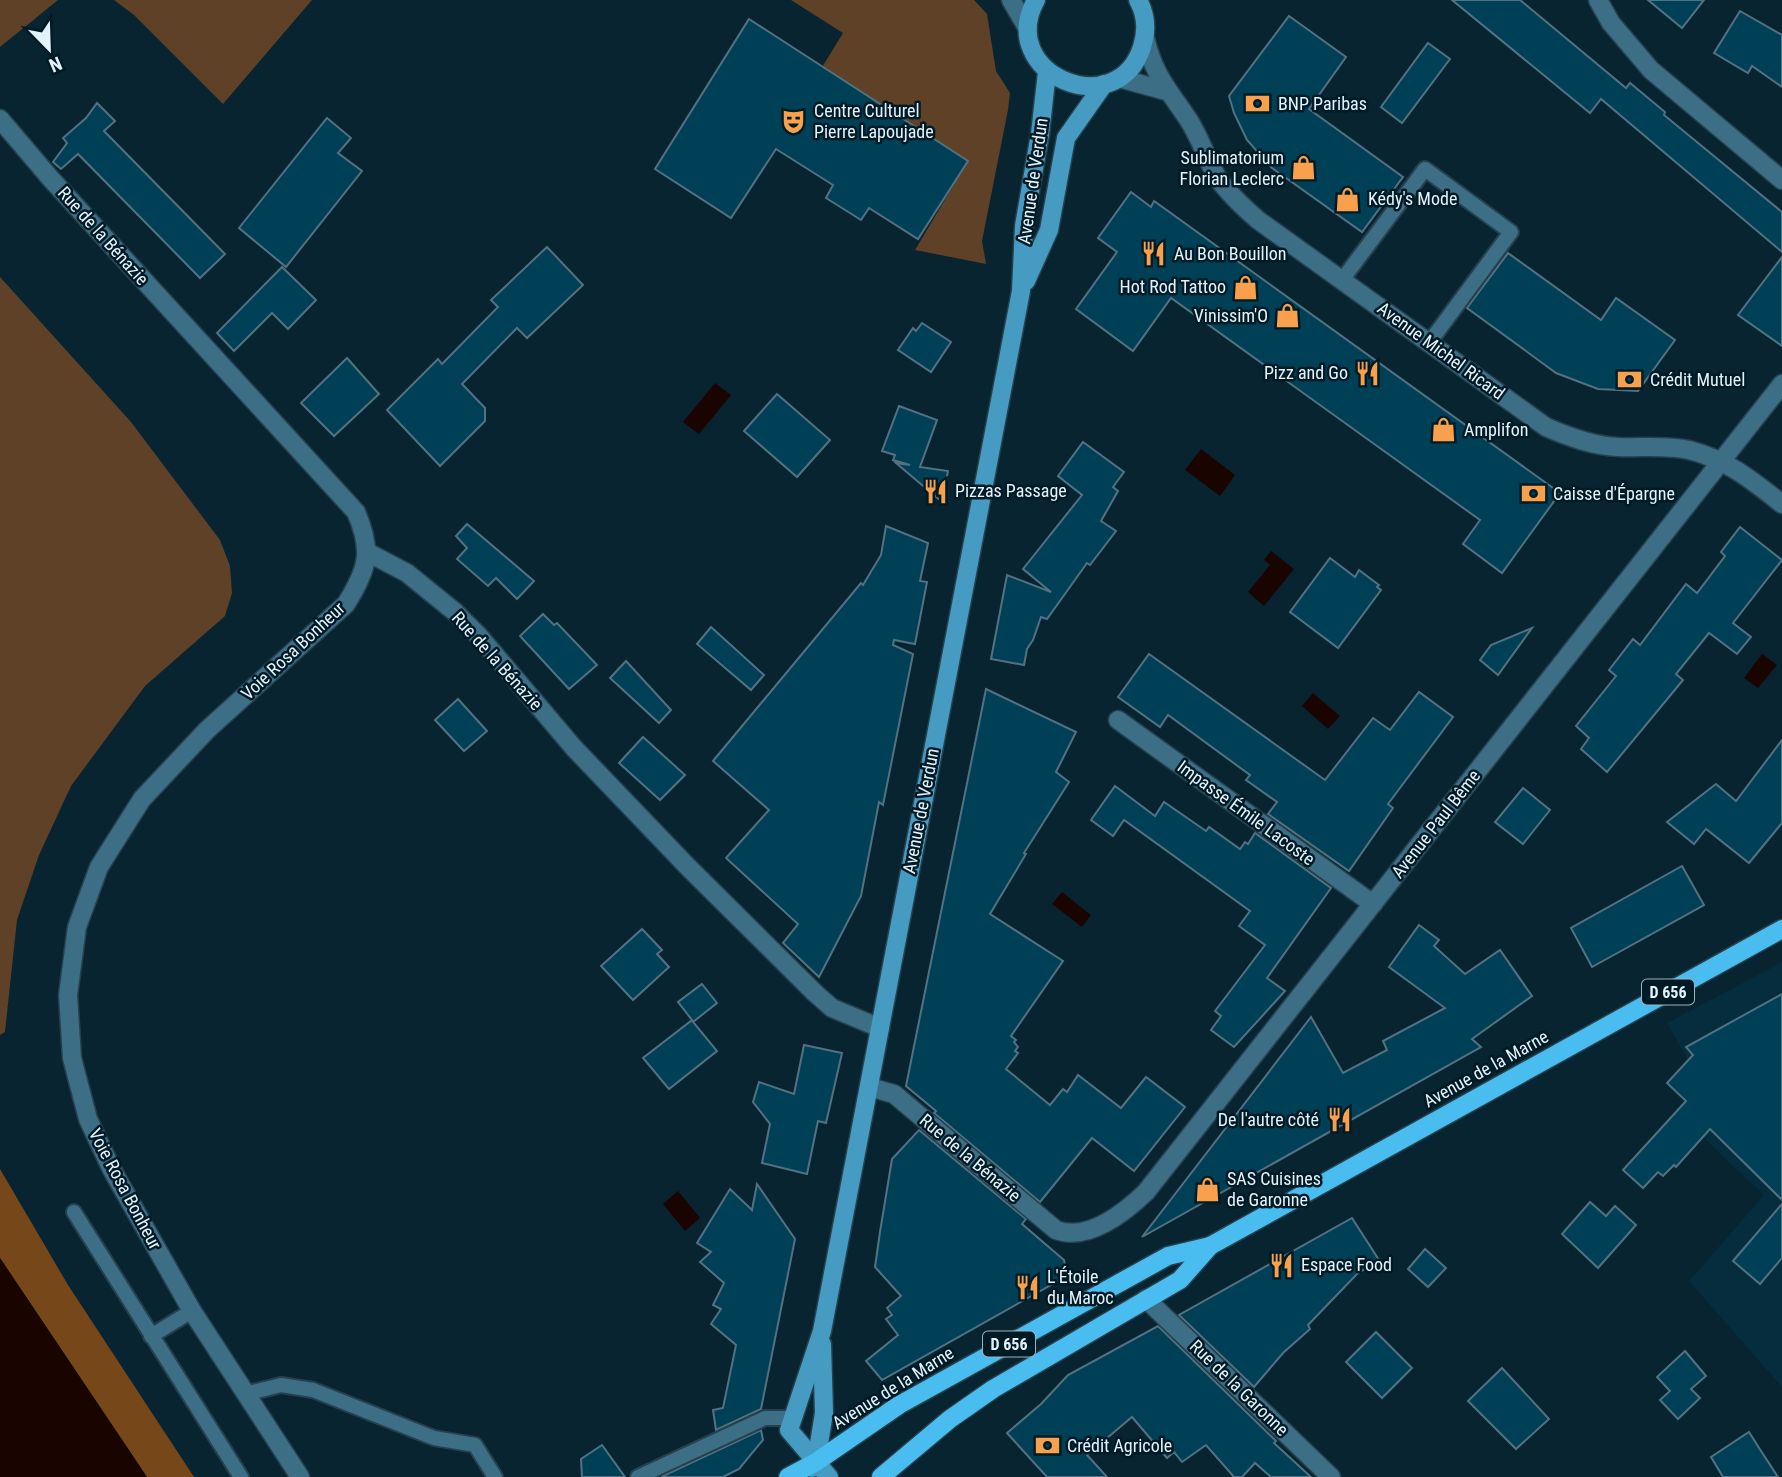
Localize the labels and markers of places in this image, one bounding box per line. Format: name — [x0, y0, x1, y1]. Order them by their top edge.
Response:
bank icon: BNP Paribas — [1244, 90, 1272, 118]
place label: BNP Paribas — [1278, 93, 1367, 114]
place label: Centre Culturel Pierre Lapoujade — [814, 100, 934, 142]
theatre icon: Centre Culturel Pierre Lapoujade — [780, 107, 808, 135]
place label: Sublimatorium Florian Leclerc — [1180, 147, 1284, 189]
shop icon: Sublimatorium Florian Leclerc — [1290, 154, 1318, 182]
shop icon: Kédy's Mode — [1334, 185, 1362, 213]
place label: Kédy's Mode — [1368, 188, 1457, 209]
restaurant icon: Au Bon Bouillon — [1140, 240, 1168, 268]
place label: Au Bon Bouillon — [1174, 243, 1287, 264]
shop icon: Hot Rod Tattoo — [1232, 273, 1260, 301]
place label: Hot Rod Tattoo — [1120, 276, 1226, 297]
shop icon: Vinissim'O — [1274, 302, 1302, 330]
place label: Vinissim'O — [1194, 305, 1268, 326]
restaurant icon: Pizz and Go — [1354, 359, 1382, 387]
place label: Pizz and Go — [1264, 362, 1348, 383]
bank icon: Crédit Mutuel — [1616, 366, 1644, 394]
place label: Crédit Mutuel — [1650, 369, 1745, 390]
shop icon: Amplifon — [1430, 416, 1458, 444]
place label: Amplifon — [1464, 419, 1529, 440]
restaurant icon: Pizzas Passage — [921, 477, 949, 505]
place label: Pizzas Passage — [955, 480, 1067, 501]
bank icon: Caisse d'Épargne — [1519, 480, 1547, 508]
place label: Caisse d'Épargne — [1553, 483, 1675, 504]
restaurant icon: De l'autre côté — [1325, 1106, 1353, 1134]
place label: De l'autre côté — [1218, 1109, 1319, 1130]
place label: SAS Cuisines de Garonne — [1227, 1168, 1321, 1210]
shop icon: SAS Cuisines de Garonne — [1193, 1175, 1221, 1203]
restaurant icon: Espace Food — [1267, 1251, 1295, 1279]
place label: Espace Food — [1301, 1254, 1392, 1275]
place label: L'Étoile du Maroc — [1047, 1266, 1114, 1308]
restaurant icon: L'Étoile du Maroc — [1013, 1273, 1041, 1301]
bank icon: Crédit Agricole — [1033, 1432, 1061, 1460]
place label: Crédit Agricole — [1067, 1435, 1172, 1456]

